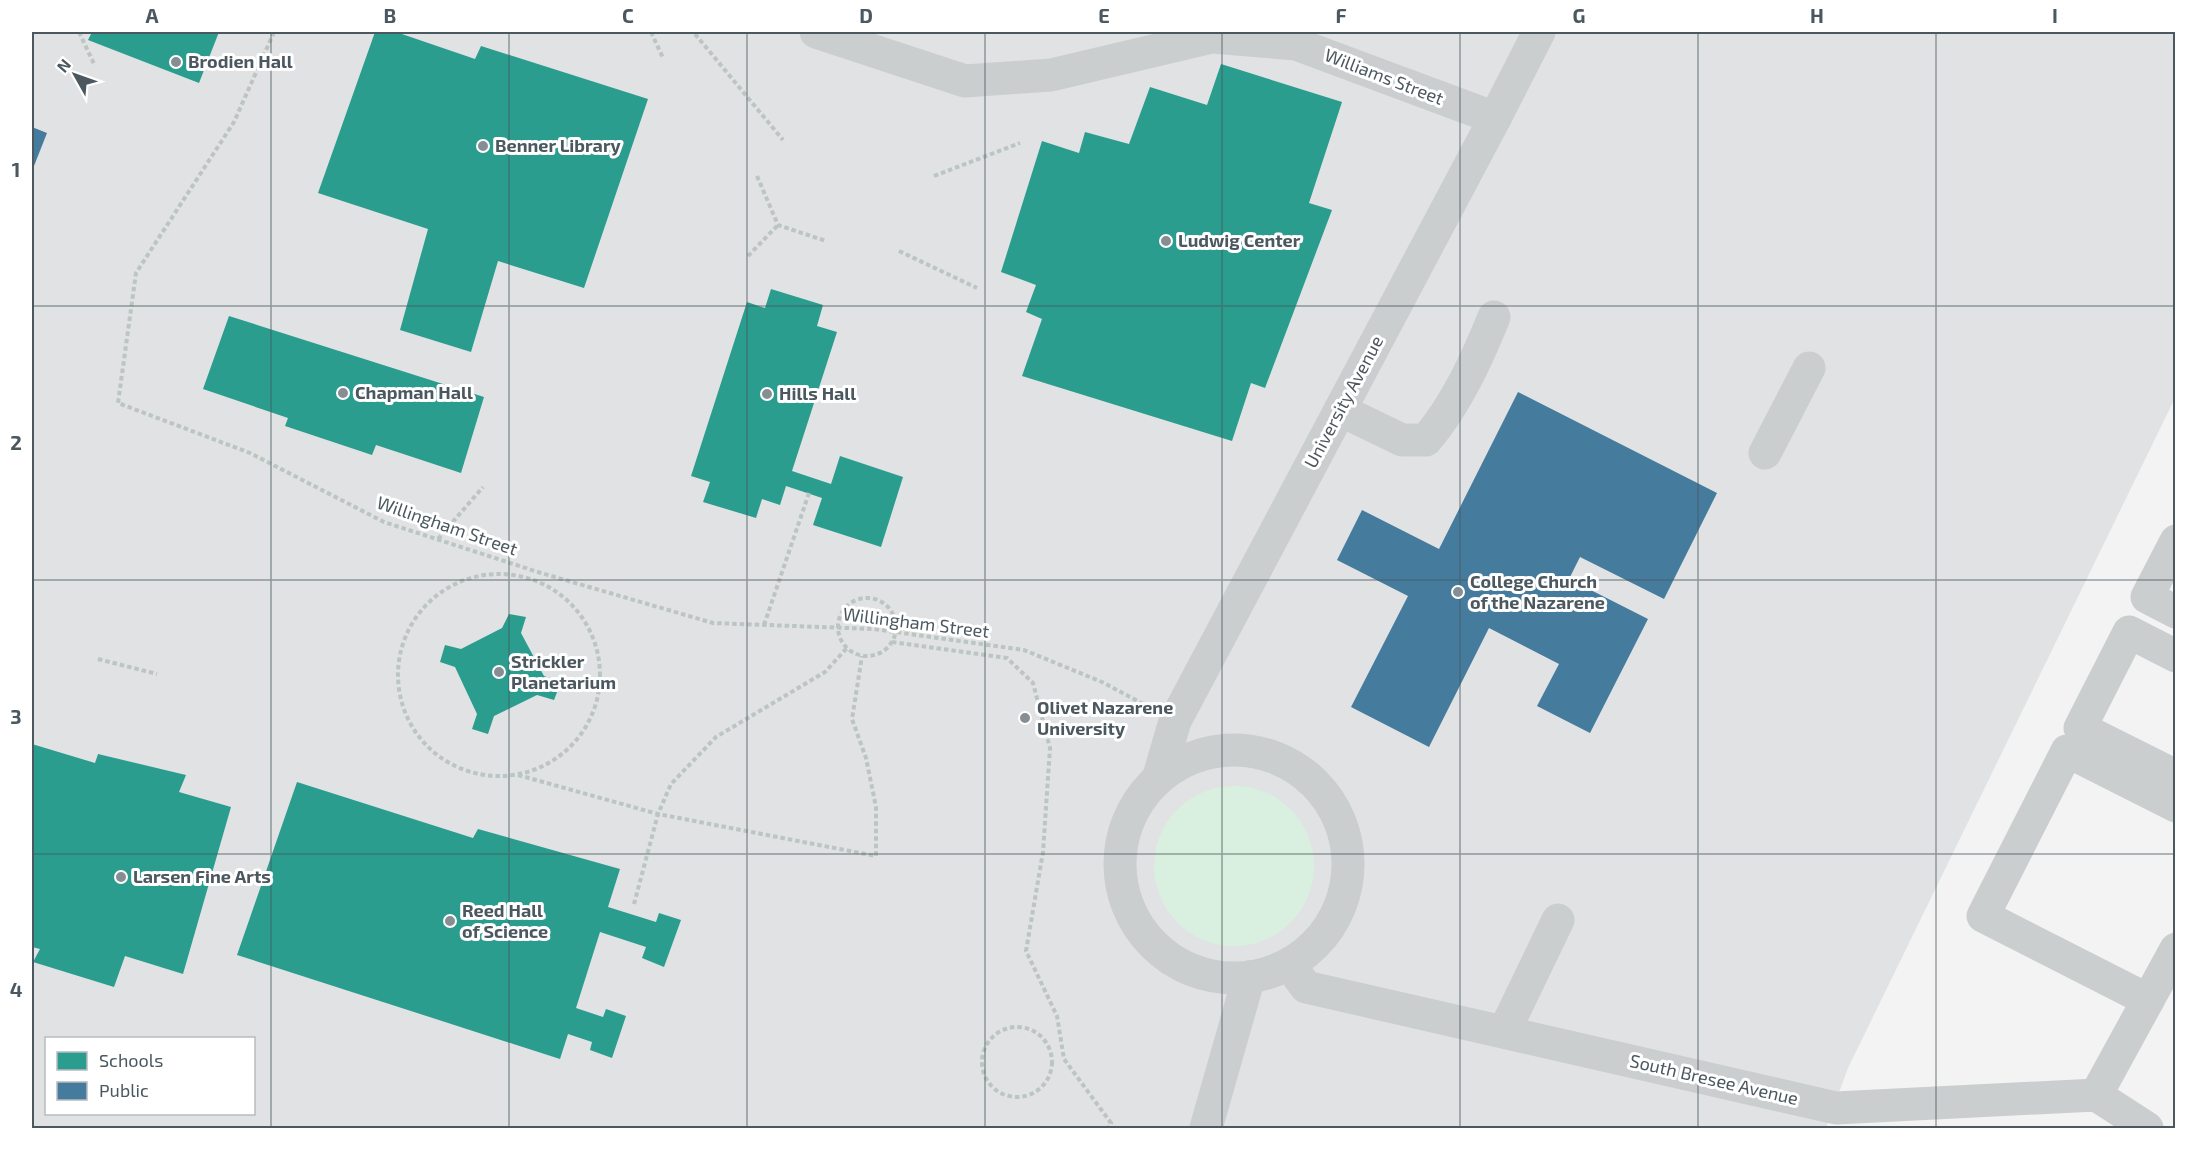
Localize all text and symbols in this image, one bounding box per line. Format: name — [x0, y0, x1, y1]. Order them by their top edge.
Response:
text: A — [145, 3, 159, 27]
text: B — [384, 3, 396, 27]
text: C — [622, 3, 634, 27]
text: D — [859, 3, 873, 27]
text: E — [1098, 3, 1110, 27]
text: F — [1335, 3, 1347, 27]
text: G — [1573, 3, 1585, 27]
text: H — [1810, 3, 1824, 27]
text: I — [2052, 3, 2058, 27]
street label: Williams Street — [1322, 43, 1447, 109]
north arrow — [45, 45, 105, 105]
place label: Brodien Hall — [188, 50, 293, 72]
text: N — [52, 55, 74, 76]
marker: Brodien Hall — [169, 55, 183, 69]
place label: Benner Library — [495, 134, 622, 156]
marker: Benner Library — [476, 139, 490, 153]
text: 1 — [12, 157, 20, 181]
place label: Ludwig Center — [1178, 229, 1301, 251]
marker: Ludwig Center — [1159, 234, 1173, 248]
street label: University Avenue — [1299, 332, 1387, 471]
place label: Chapman Hall — [355, 381, 473, 403]
place label: Hills Hall — [779, 382, 856, 404]
marker: Chapman Hall — [336, 386, 350, 400]
marker: Hills Hall — [760, 387, 774, 401]
text: 2 — [10, 430, 22, 454]
street label: Willingham Street — [374, 491, 521, 559]
place label: College Church of the Nazarene — [1470, 570, 1605, 613]
marker: College Church of the Nazarene — [1451, 585, 1465, 599]
street label: Willingham Street — [842, 602, 991, 642]
place label: Strickler Planetarium — [511, 650, 616, 693]
marker: Strickler Planetarium — [492, 665, 506, 679]
place label: Olivet Nazarene University — [1037, 696, 1173, 739]
text: 3 — [10, 704, 22, 728]
marker: Olivet Nazarene University — [1018, 711, 1032, 725]
place label: Larsen Fine Arts — [133, 865, 271, 887]
marker: Larsen Fine Arts — [114, 870, 128, 884]
place label: Reed Hall of Science — [462, 899, 548, 942]
marker: Reed Hall of Science — [443, 914, 457, 928]
text: 4 — [10, 977, 23, 1001]
legend — [45, 1037, 255, 1115]
text: Schools — [99, 1049, 163, 1071]
street label: South Bresee Avenue — [1628, 1049, 1801, 1109]
text: Public — [99, 1079, 149, 1101]

